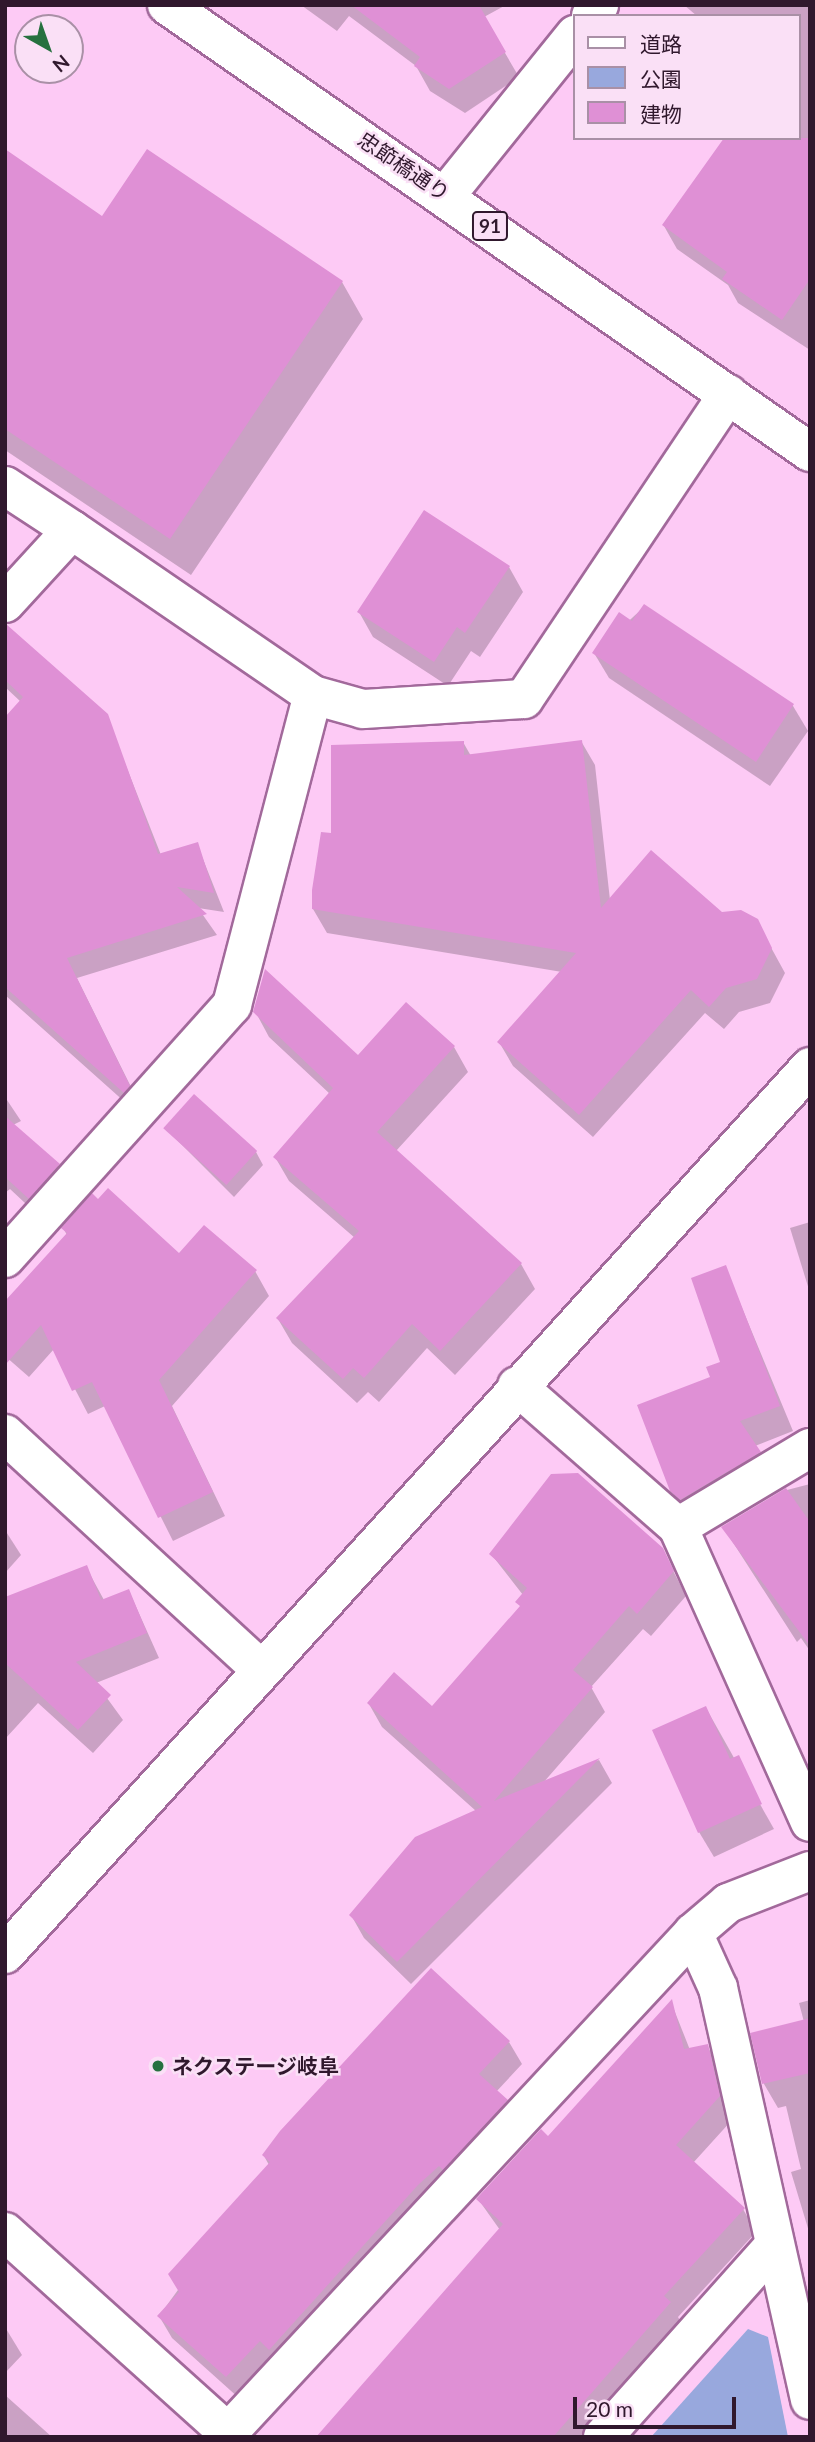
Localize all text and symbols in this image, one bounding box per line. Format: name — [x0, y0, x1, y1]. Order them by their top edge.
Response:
north arrow — [14, 14, 84, 84]
legend — [574, 14, 801, 140]
text: 道路 — [640, 31, 682, 56]
text: N — [49, 50, 75, 77]
text: 公園 — [640, 66, 682, 91]
text: 建物 — [640, 101, 682, 126]
street label: 忠節橋通り — [353, 126, 455, 206]
road number: 91 — [471, 210, 509, 242]
place label: ネクステージ岐阜 — [172, 2053, 340, 2079]
marker: ネクステージ岐阜 — [150, 2058, 166, 2074]
scale bar — [577, 2382, 740, 2426]
text: 20 m — [586, 2396, 633, 2421]

